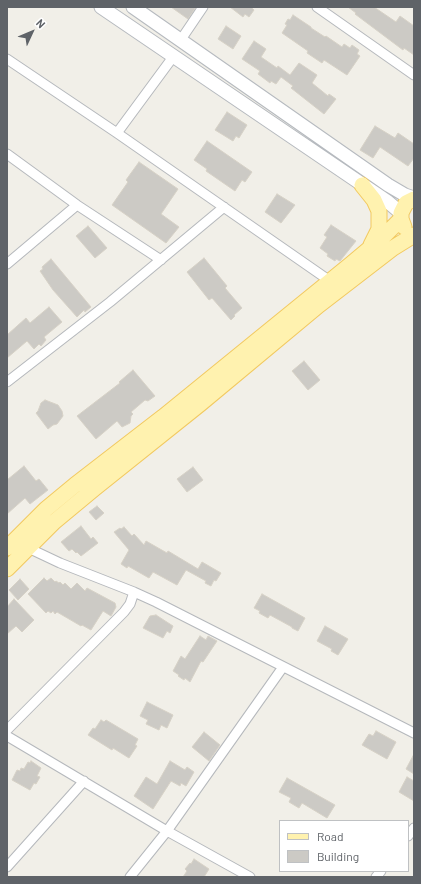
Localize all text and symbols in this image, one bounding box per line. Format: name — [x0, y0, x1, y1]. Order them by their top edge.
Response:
north arrow — [12, 12, 52, 52]
text: N — [34, 16, 48, 30]
legend — [279, 820, 409, 872]
text: Road — [317, 829, 344, 843]
text: Building — [317, 849, 359, 863]

